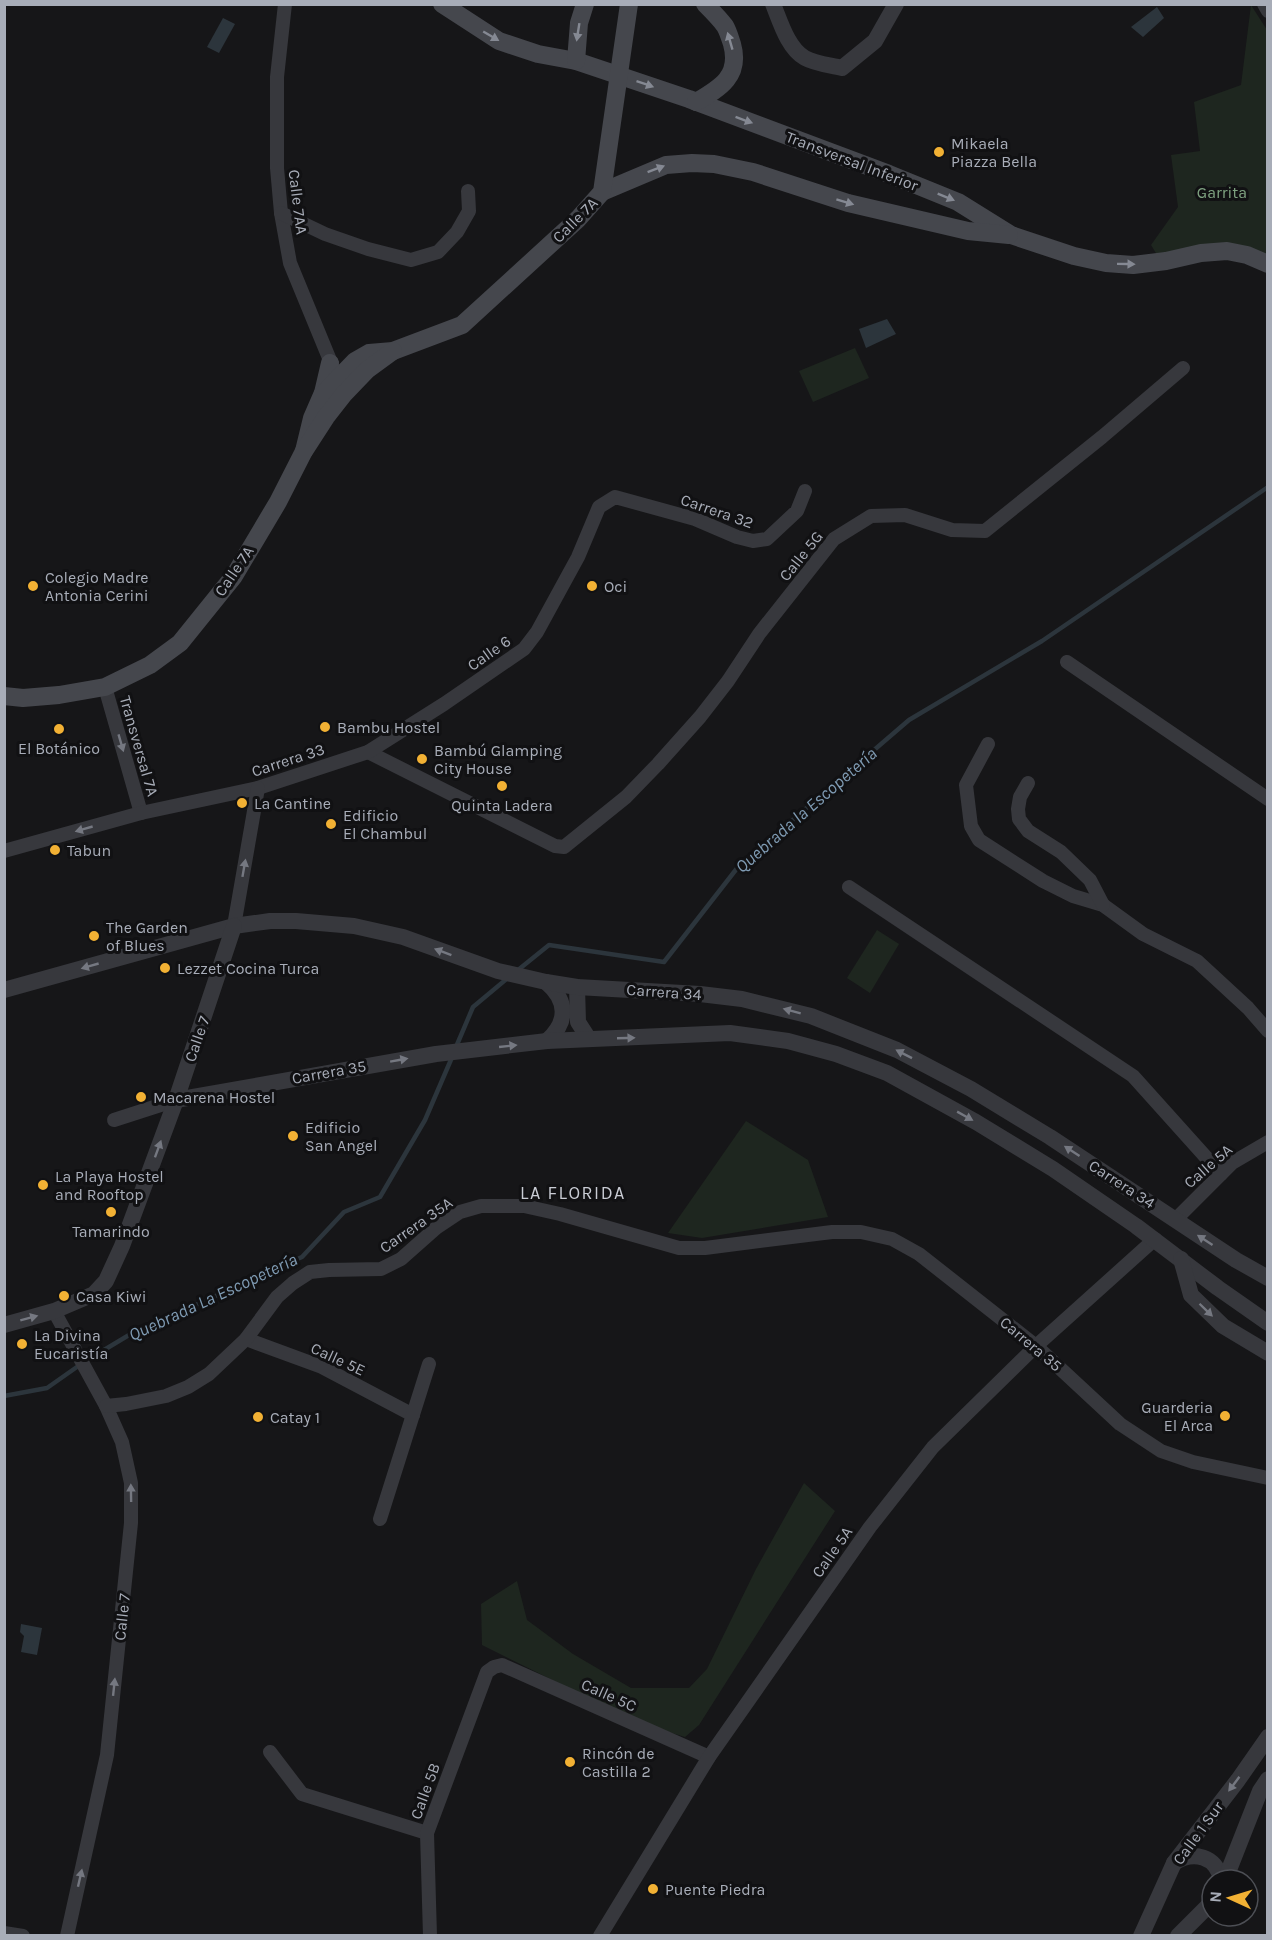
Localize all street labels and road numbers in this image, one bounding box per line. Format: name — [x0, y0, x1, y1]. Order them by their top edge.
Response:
street label: Transversal Inferior — [783, 127, 921, 195]
street label: Calle 7AA — [285, 168, 311, 236]
street label: Calle 7A — [548, 193, 602, 247]
street label: Carrera 32 — [678, 490, 756, 532]
street label: Calle 5G — [775, 527, 827, 585]
street label: Calle 7A — [210, 542, 258, 600]
street label: Calle 6 — [464, 631, 514, 675]
street label: Transversal 7A — [116, 694, 162, 798]
street label: Carrera 33 — [249, 739, 327, 781]
street label: Carrera 34 — [626, 980, 702, 1004]
street label: Calle 7 — [180, 1013, 214, 1064]
street label: Carrera 35 — [290, 1056, 368, 1088]
street label: Calle 5A — [1180, 1140, 1236, 1192]
street label: Carrera 34 — [1085, 1156, 1159, 1212]
street label: Carrera 35A — [376, 1193, 456, 1257]
street label: Carrera 35 — [996, 1313, 1066, 1375]
street label: Calle 5E — [308, 1338, 368, 1380]
street label: Calle 5A — [808, 1523, 856, 1581]
street label: Calle 7 — [110, 1592, 134, 1641]
street label: Calle 5C — [578, 1674, 640, 1716]
street label: Calle 5B — [406, 1760, 444, 1822]
street label: Calle 1 Sur — [1169, 1797, 1228, 1868]

